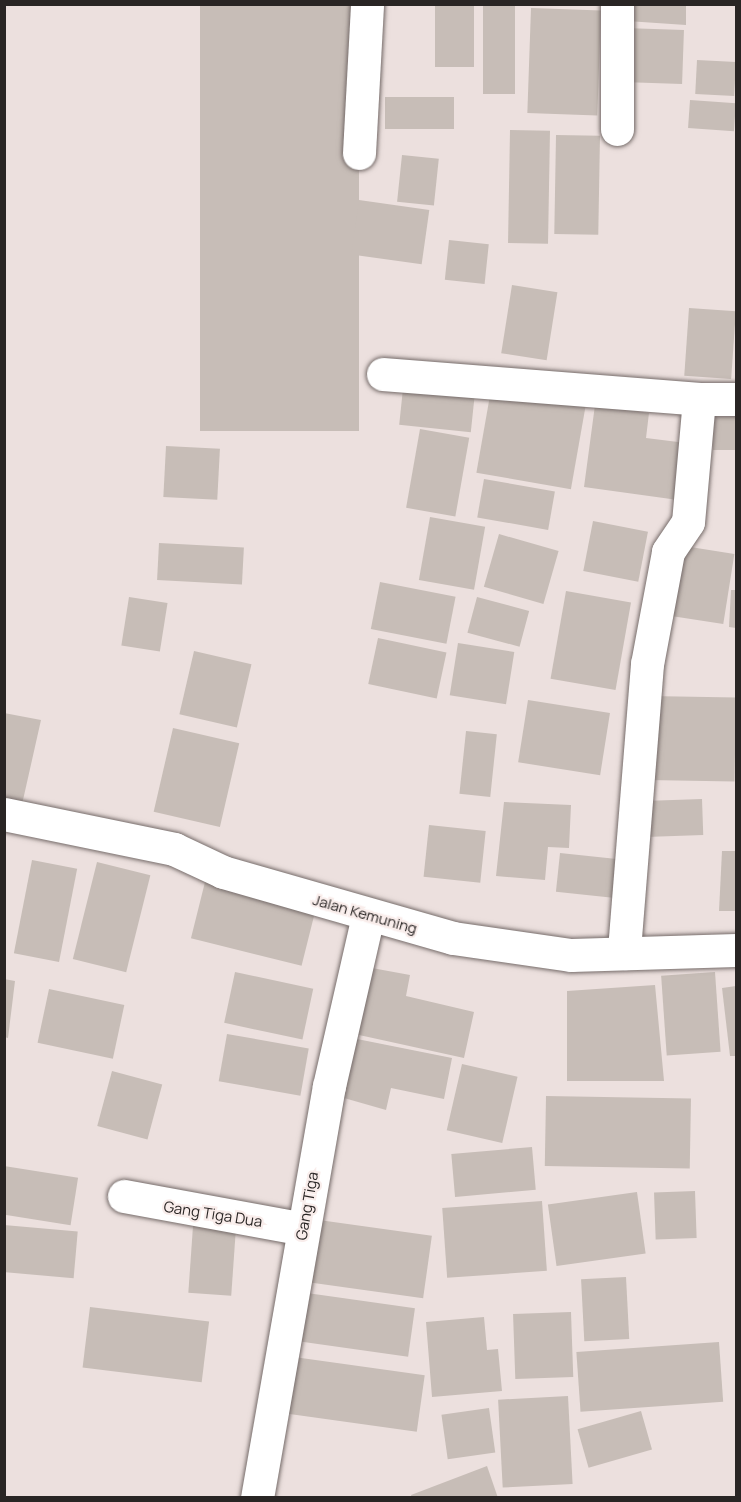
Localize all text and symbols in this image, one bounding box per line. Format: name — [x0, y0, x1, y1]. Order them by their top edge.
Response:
street label: Jalan Kemuning — [311, 891, 419, 937]
street label: Gang Tiga — [292, 1170, 322, 1242]
street label: Gang Tiga Dua — [162, 1197, 264, 1231]

